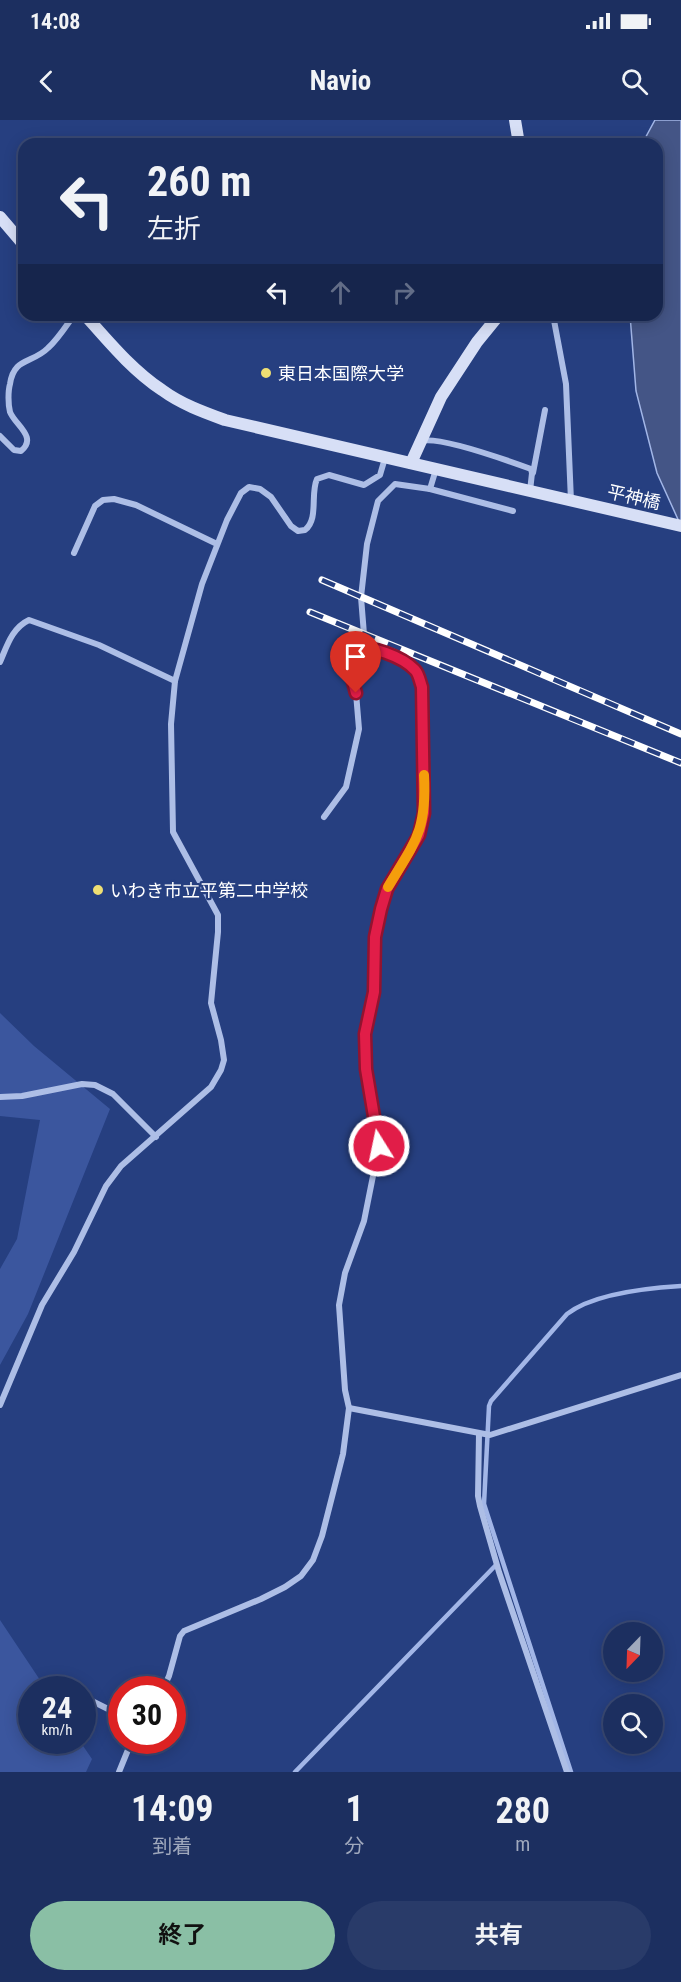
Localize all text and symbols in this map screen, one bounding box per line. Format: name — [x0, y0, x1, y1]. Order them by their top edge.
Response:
text: 14:08 — [30, 9, 81, 34]
icon: back — [30, 65, 63, 98]
text: Navio — [310, 65, 371, 97]
icon: search — [618, 65, 651, 98]
text: 260 m — [147, 157, 252, 206]
icon: left — [48, 162, 126, 240]
text: 左折 — [147, 213, 201, 245]
icon: left — [261, 276, 294, 309]
icon: ahead — [324, 276, 357, 309]
icon: right — [387, 276, 420, 309]
place label: 東日本国際大学 — [278, 363, 404, 384]
marker: 東日本国際大学 — [259, 366, 273, 380]
street label: 平神橋 — [605, 481, 663, 513]
pin — [330, 631, 381, 693]
icon: arrive — [339, 640, 372, 673]
place label: いわき市立平第二中学校 — [110, 880, 308, 901]
marker: いわき市立平第二中学校 — [91, 883, 105, 897]
position arrow — [347, 1114, 411, 1178]
north arrow — [603, 1622, 663, 1682]
map controls — [603, 1622, 663, 1754]
speed limit sign: 30 — [108, 1676, 186, 1754]
text: 24 — [42, 1690, 72, 1725]
button: search — [603, 1694, 663, 1754]
text: km/h — [42, 1721, 72, 1739]
text: 14:09 — [131, 1788, 214, 1830]
text: 1 — [345, 1788, 364, 1830]
text: 280 — [495, 1790, 550, 1832]
text: m — [515, 1832, 530, 1856]
text: 到着 — [152, 1834, 192, 1858]
text: 分 — [345, 1834, 365, 1858]
button: 終了 — [30, 1901, 335, 1970]
button: 共有 — [347, 1901, 651, 1970]

